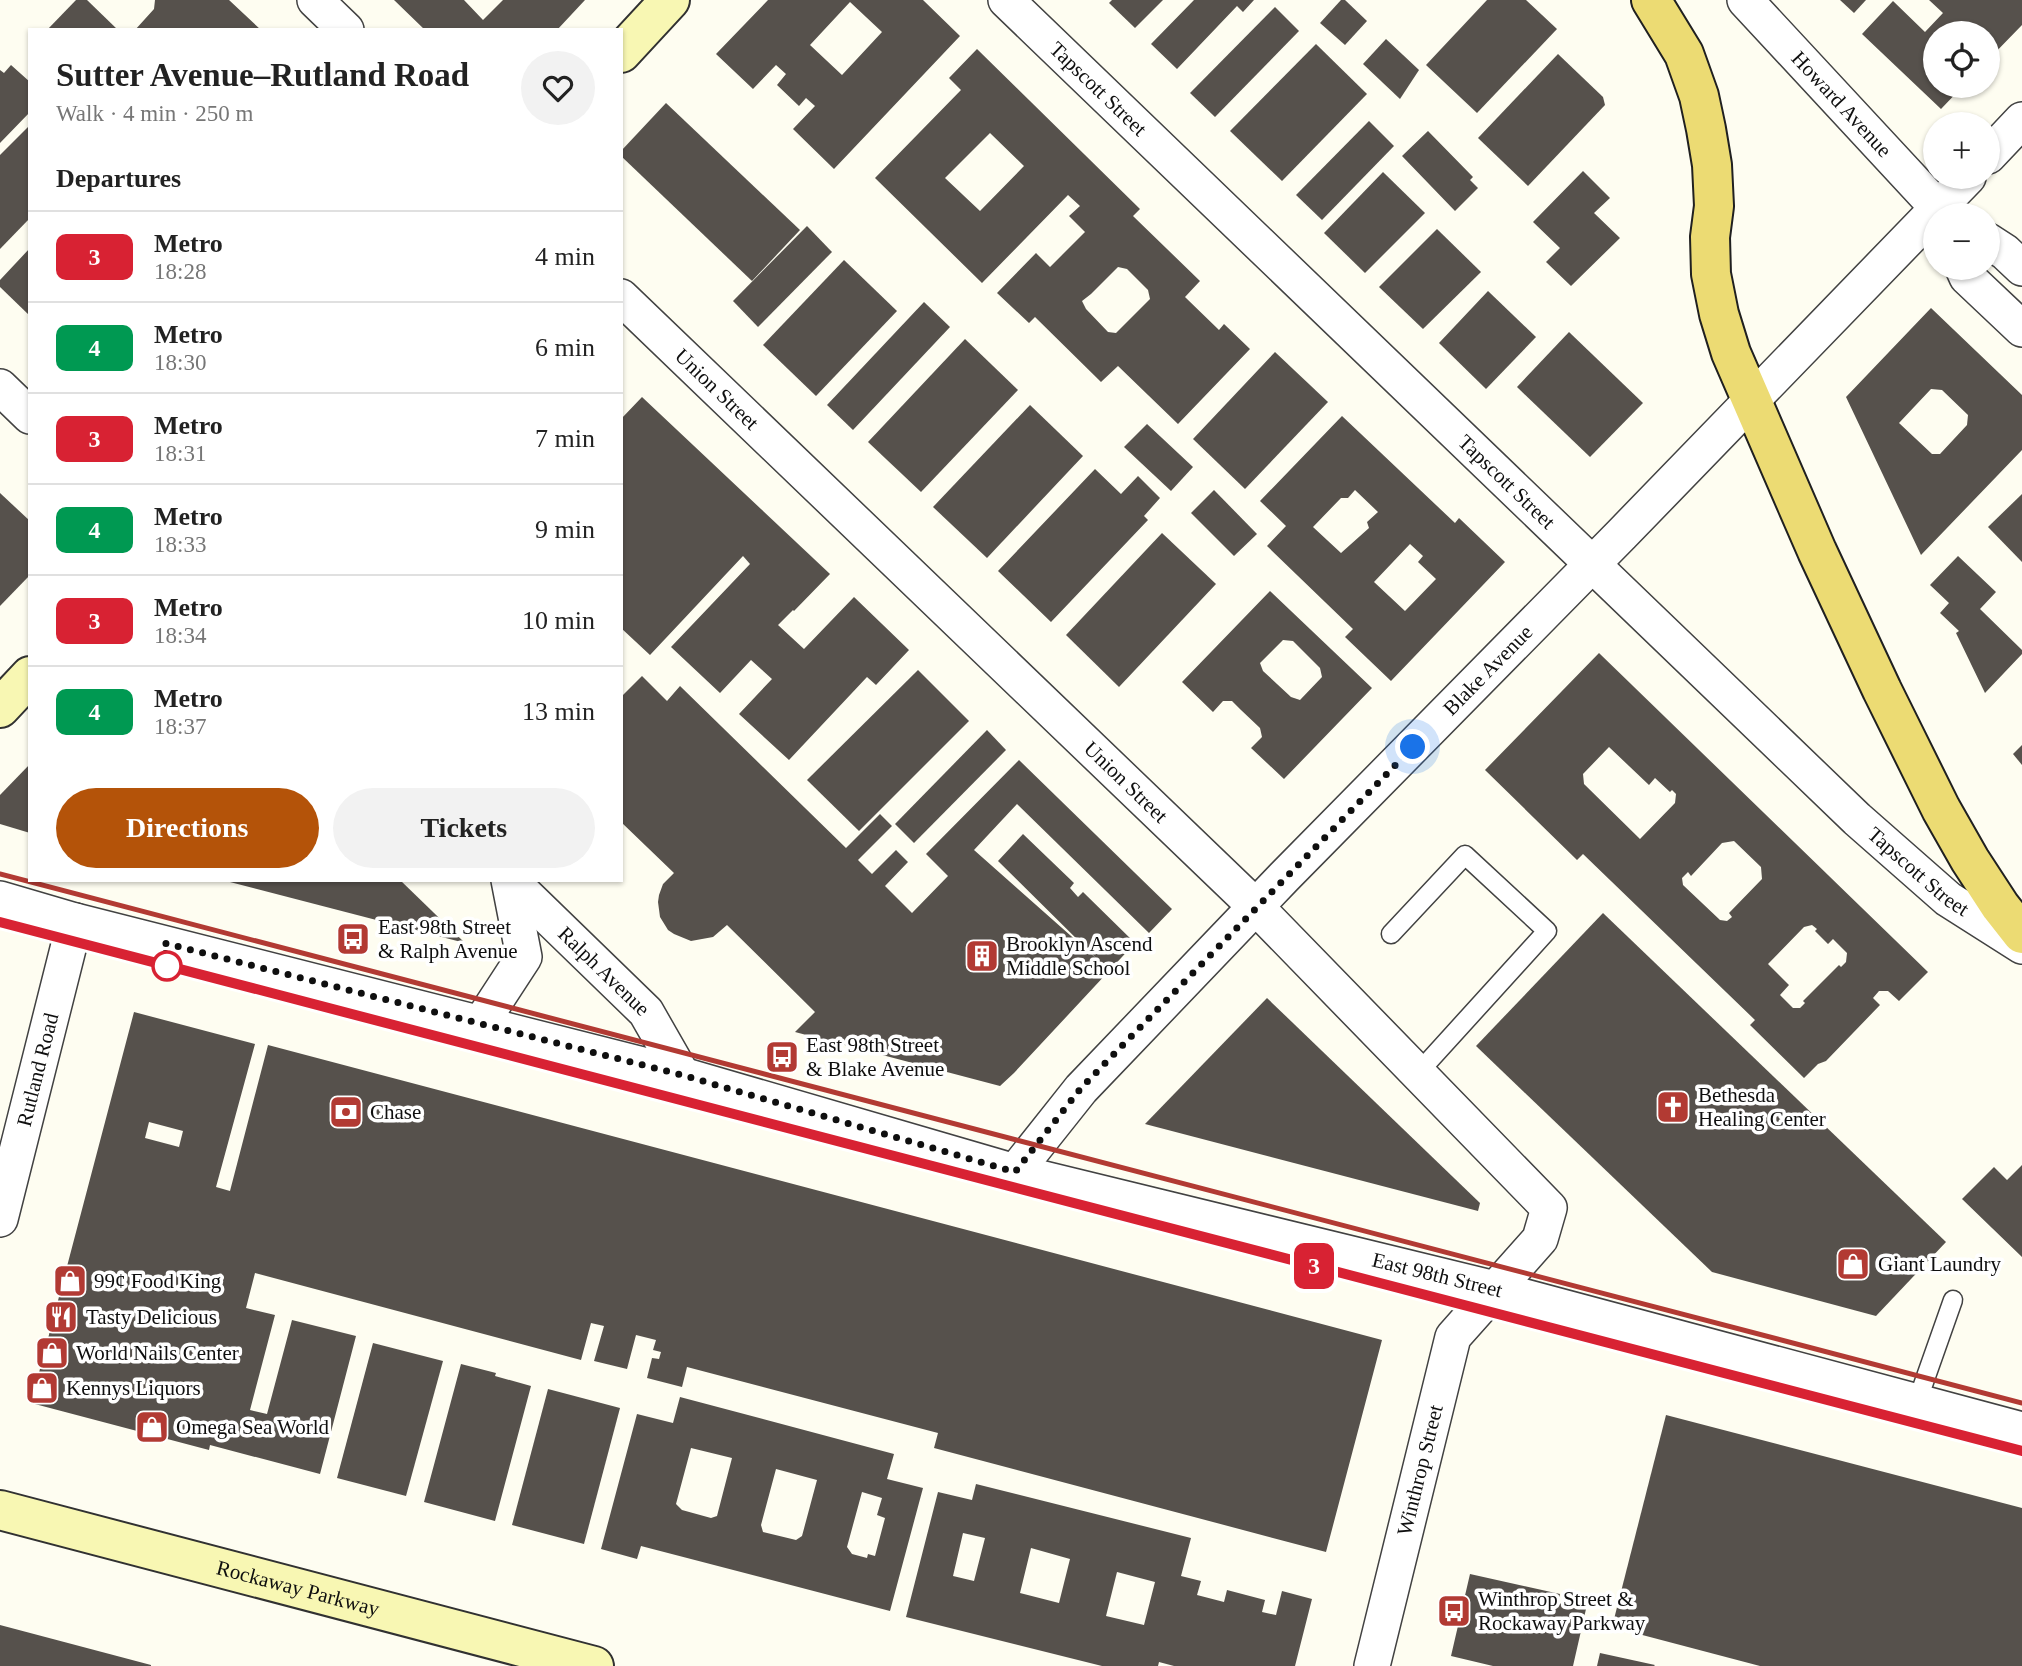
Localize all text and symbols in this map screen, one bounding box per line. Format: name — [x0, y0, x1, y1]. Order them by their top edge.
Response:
map controls — [1923, 21, 2000, 280]
button: locate — [1923, 21, 2000, 98]
street label: Tapscott Street — [1045, 37, 1152, 141]
street label: Howard Avenue — [1787, 46, 1896, 162]
button: heart — [521, 51, 595, 125]
text: Sutter Avenue–Rutland Road — [56, 57, 469, 93]
text: Walk · 4 min · 250 m — [56, 101, 253, 126]
button: + — [1923, 112, 2000, 189]
text: Departures — [56, 164, 181, 193]
button: − — [1923, 203, 2000, 280]
text: Metro — [154, 229, 223, 258]
text: 4 min — [535, 242, 595, 271]
text: 3 — [89, 244, 101, 270]
text: 18:28 — [154, 259, 206, 284]
text: Metro — [154, 320, 223, 349]
text: 6 min — [535, 333, 595, 362]
text: 4 — [89, 335, 101, 361]
street label: Union Street — [670, 343, 764, 435]
text: 18:30 — [154, 350, 206, 375]
text: Metro — [154, 411, 223, 440]
text: 7 min — [535, 424, 595, 453]
text: 3 — [89, 426, 101, 452]
street label: Tapscott Street — [1453, 430, 1560, 534]
text: 18:31 — [154, 441, 206, 466]
text: Metro — [154, 502, 223, 531]
text: 9 min — [535, 515, 595, 544]
text: 4 — [89, 517, 101, 543]
text: 18:33 — [154, 532, 206, 557]
text: Metro — [154, 593, 223, 622]
text: 10 min — [522, 606, 595, 635]
text: 3 — [89, 608, 101, 634]
street label: Blake Avenue — [1438, 620, 1537, 720]
text: 18:34 — [154, 623, 206, 648]
text: Metro — [154, 684, 223, 713]
text: 13 min — [522, 697, 595, 726]
text: 4 — [89, 699, 101, 725]
text: 18:37 — [154, 714, 206, 739]
your location — [1395, 729, 1430, 764]
street label: Union Street — [1079, 736, 1173, 828]
button: Directions — [56, 788, 319, 868]
button: Tickets — [333, 788, 595, 868]
street label: Tapscott Street — [1863, 822, 1973, 921]
place label: East 98th Street & Ralph Avenue — [378, 915, 518, 963]
bus stop icon: East 98th Street & Ralph Avenue — [334, 920, 372, 958]
street label: Ralph Avenue — [553, 922, 655, 1021]
place label: Brooklyn Ascend Middle School — [1006, 932, 1153, 980]
building icon: Brooklyn Ascend Middle School — [963, 937, 1001, 975]
unlabelled marker — [152, 951, 182, 981]
street label: Rutland Road — [12, 1010, 64, 1129]
place label: East 98th Street & Blake Avenue — [806, 1033, 944, 1081]
bus stop icon: East 98th Street & Blake Avenue — [763, 1038, 801, 1076]
place label: Bethesda Healing Center — [1698, 1083, 1826, 1131]
church icon: Bethesda Healing Center — [1654, 1088, 1692, 1126]
bank icon: Chase — [327, 1093, 365, 1131]
place label: Chase — [370, 1100, 421, 1124]
line badge: 3 — [1291, 1243, 1337, 1289]
shop icon: Giant Laundry — [1834, 1245, 1872, 1283]
street label: East 98th Street — [1370, 1248, 1505, 1303]
place label: Giant Laundry — [1878, 1252, 2002, 1276]
text: 3 — [1308, 1253, 1320, 1279]
shop icon: 99¢ Food King — [51, 1262, 89, 1300]
place label: 99¢ Food King — [94, 1269, 222, 1293]
restaurant icon: Tasty Delicious — [42, 1298, 80, 1336]
place label: Tasty Delicious — [86, 1305, 217, 1329]
shop icon: World Nails Center — [33, 1334, 71, 1372]
place label: World Nails Center — [76, 1341, 239, 1365]
shop icon: Kennys Liquors — [23, 1369, 61, 1407]
place label: Kennys Liquors — [66, 1376, 201, 1400]
street label: Winthrop Street — [1392, 1402, 1448, 1538]
shop icon: Omega Sea World — [133, 1408, 171, 1446]
place label: Omega Sea World — [176, 1415, 330, 1439]
street label: Rockaway Parkway — [214, 1555, 382, 1621]
place label: Winthrop Street & Rockaway Parkway — [1478, 1587, 1646, 1635]
bus stop icon: Winthrop Street & Rockaway Parkway — [1435, 1592, 1473, 1630]

